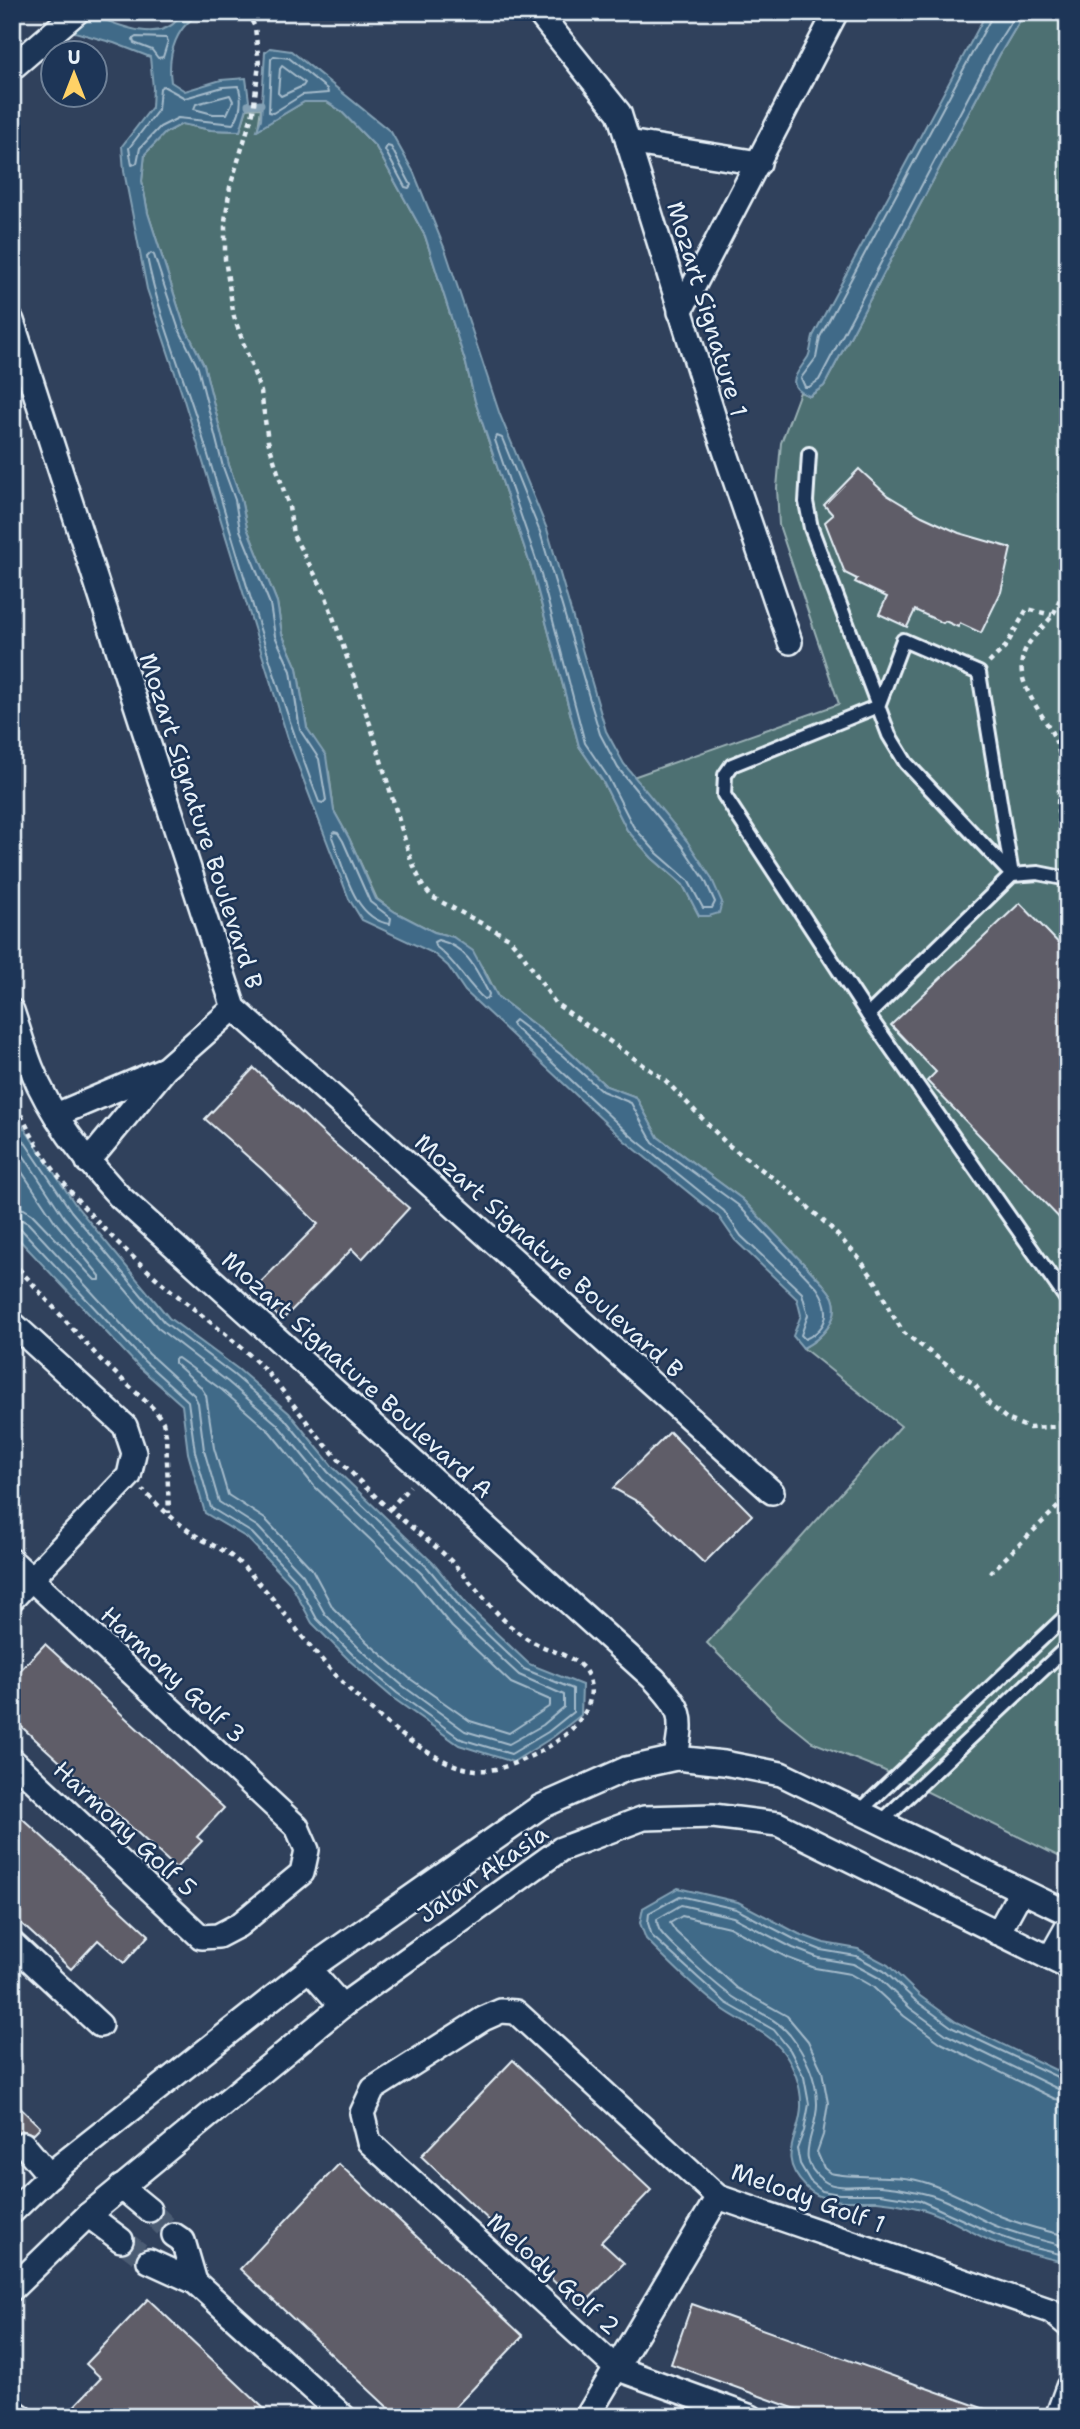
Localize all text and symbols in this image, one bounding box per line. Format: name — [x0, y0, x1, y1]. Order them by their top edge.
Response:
north arrow — [38, 38, 108, 108]
text: U — [68, 45, 81, 70]
street label: Mozart Signature 1 — [659, 197, 755, 421]
street label: Mozart Signature Boulevard B — [132, 649, 270, 993]
street label: Mozart Signature Boulevard B — [408, 1127, 690, 1385]
street label: Mozart Signature Boulevard A — [215, 1244, 499, 1506]
street label: Harmony Golf 3 — [94, 1599, 252, 1751]
street label: Harmony Golf 5 — [46, 1754, 204, 1904]
street label: Jalan Akasia — [412, 1817, 554, 1931]
street label: Melody Golf 1 — [727, 2155, 889, 2241]
street label: Melody Golf 2 — [480, 2206, 626, 2342]

